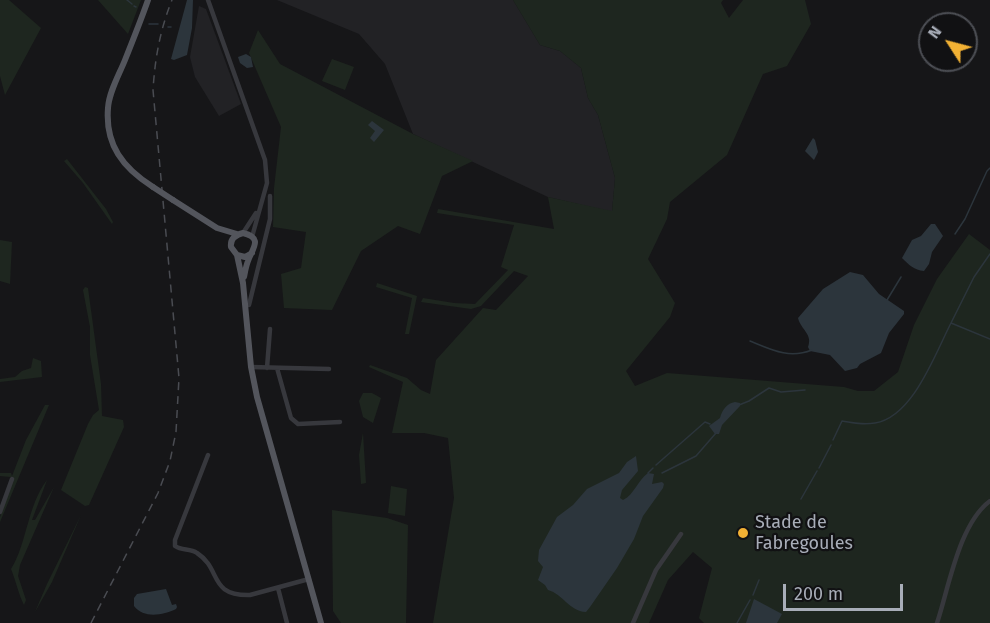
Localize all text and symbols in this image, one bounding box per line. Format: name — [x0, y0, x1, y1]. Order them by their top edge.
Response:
north arrow — [918, 12, 978, 72]
text: N — [924, 22, 945, 42]
place label: Stade de Fabregoules — [755, 512, 853, 554]
marker: Stade de Fabregoules — [736, 526, 750, 540]
scale bar — [786, 572, 906, 610]
text: 200 m — [794, 583, 843, 605]

